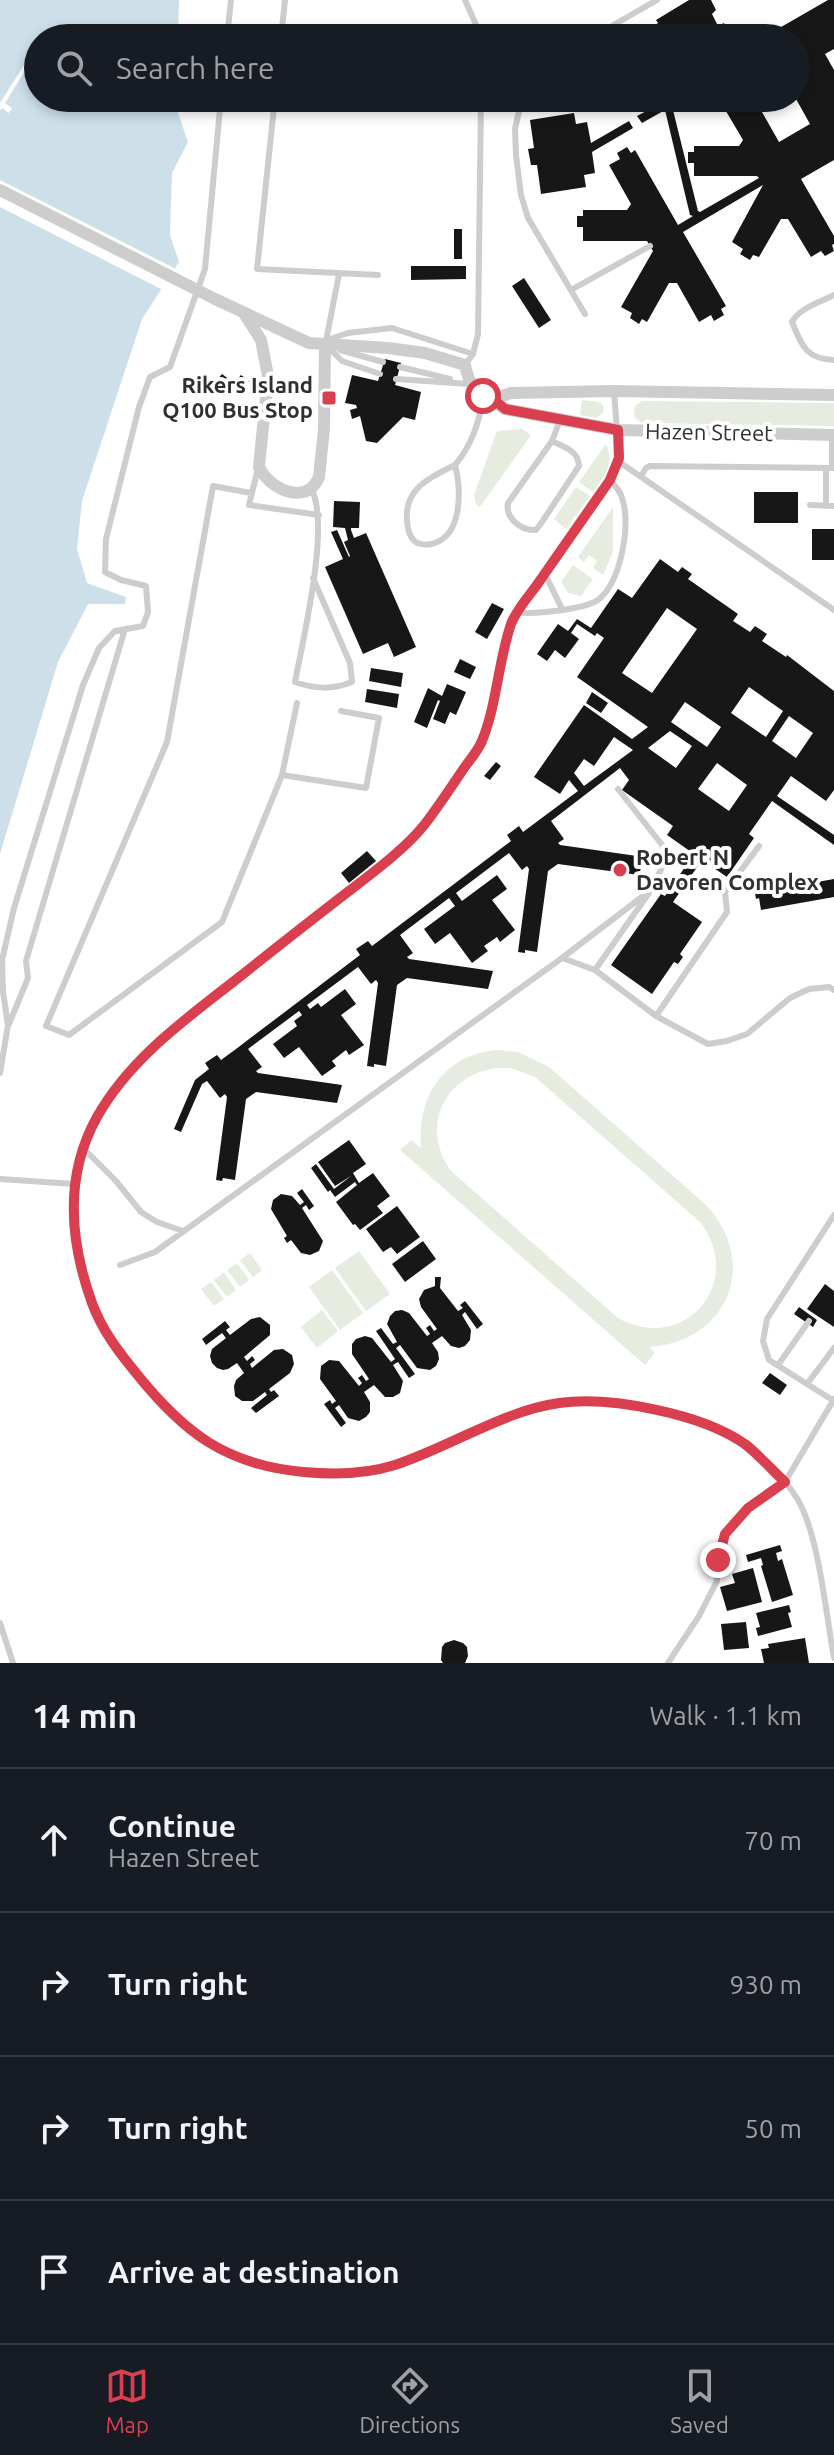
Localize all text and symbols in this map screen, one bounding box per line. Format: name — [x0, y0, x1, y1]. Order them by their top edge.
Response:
search box — [24, 24, 810, 112]
icon: search — [52, 46, 96, 90]
text: Search here — [116, 51, 275, 85]
place label: Rikers Island Q100 Bus Stop — [162, 372, 313, 422]
route start — [465, 378, 501, 414]
marker: Rikers Island Q100 Bus Stop — [320, 389, 338, 407]
street label: Hazen Street — [645, 418, 773, 445]
place label: Robert N Davoren Complex — [636, 844, 819, 894]
marker: Robert N Davoren Complex — [611, 861, 629, 879]
route end — [700, 1542, 736, 1578]
text: 14 min — [32, 1696, 137, 1734]
text: Walk · 1.1 km — [650, 1701, 802, 1730]
text: Continue — [108, 1809, 236, 1843]
icon: ahead — [32, 1818, 76, 1862]
text: 70 m — [744, 1826, 802, 1855]
text: Hazen Street — [108, 1843, 259, 1872]
icon: right — [32, 1962, 76, 2006]
text: Turn right — [108, 1967, 248, 2001]
text: 930 m — [730, 1970, 802, 1999]
icon: right — [32, 2106, 76, 2150]
text: Turn right — [108, 2111, 248, 2145]
text: 50 m — [744, 2114, 802, 2143]
icon: arrive — [32, 2250, 76, 2294]
text: Arrive at destination — [108, 2255, 400, 2289]
tab: Map — [105, 2364, 149, 2437]
tab: Directions — [359, 2364, 460, 2437]
tab: Saved — [670, 2364, 729, 2437]

